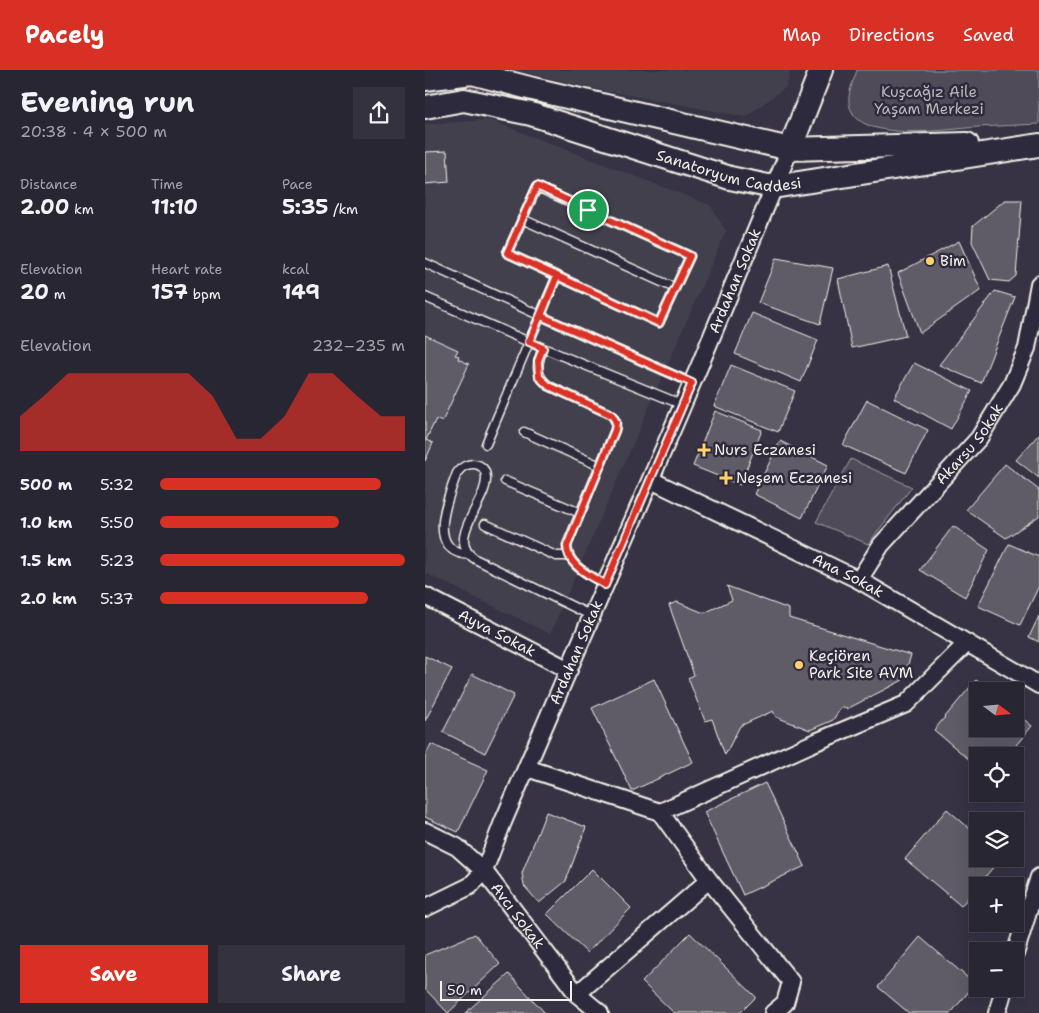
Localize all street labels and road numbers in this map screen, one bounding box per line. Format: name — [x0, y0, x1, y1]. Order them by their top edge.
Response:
street label: Sanatoryum Caddesi — [654, 145, 803, 197]
street label: Ardahan Sokak — [704, 225, 766, 336]
street label: Akarsu Sokak — [931, 400, 1008, 489]
street label: Ana Sokak — [809, 549, 887, 602]
street label: Ardahan Sokak — [545, 597, 607, 708]
street label: Ayva Sokak — [455, 605, 539, 661]
street label: Avcı Sokak — [486, 879, 549, 953]

